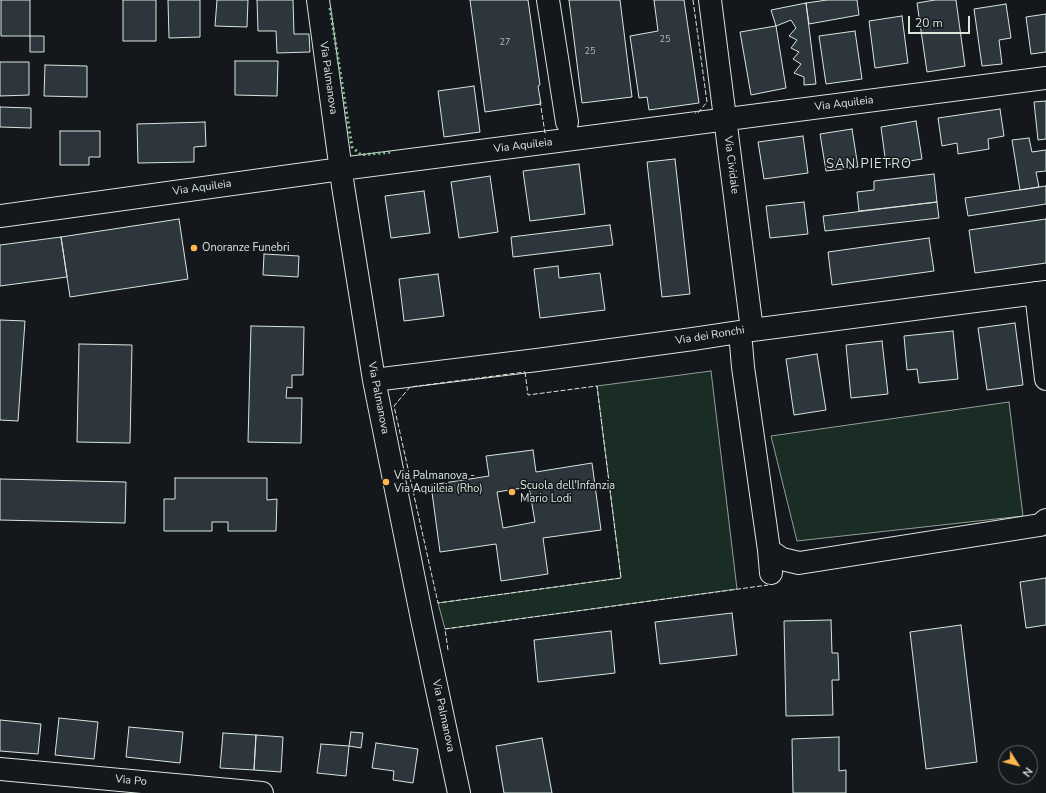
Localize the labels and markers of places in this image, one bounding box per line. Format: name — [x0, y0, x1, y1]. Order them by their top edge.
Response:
place label: Onoranze Funebri — [202, 241, 290, 255]
marker: Onoranze Funebri — [189, 243, 199, 253]
place label: Via Palmanova - Via Aquileia (Rho) — [394, 469, 483, 495]
marker: Via Palmanova - Via Aquileia (Rho) — [381, 477, 391, 487]
place label: Scuola dell'Infanzia Mario Lodi — [520, 479, 615, 505]
marker: Scuola dell'Infanzia Mario Lodi — [507, 487, 517, 497]

